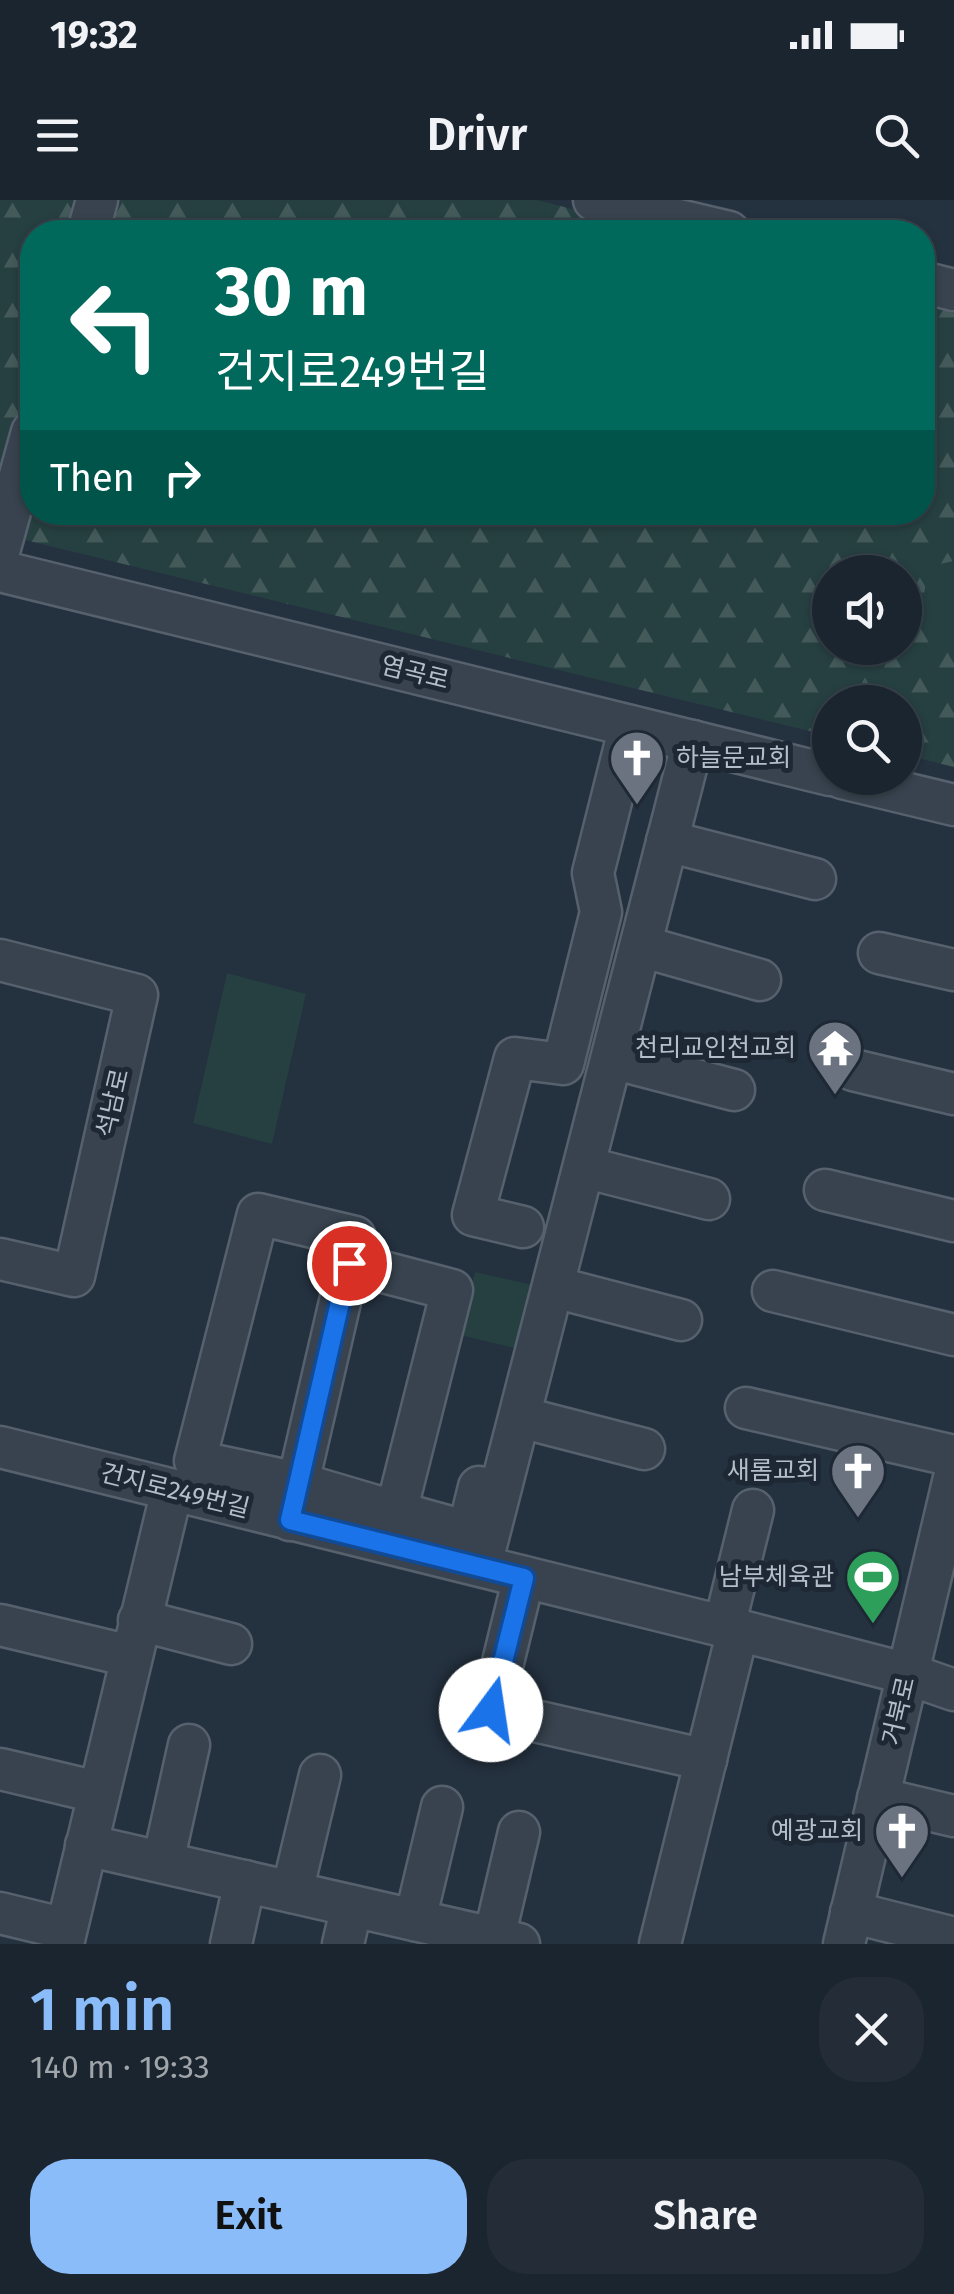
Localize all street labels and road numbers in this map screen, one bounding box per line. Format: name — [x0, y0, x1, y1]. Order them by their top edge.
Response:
street label: 염곡로 — [378, 650, 452, 696]
street label: 석남로 — [91, 1066, 135, 1140]
street label: 건지로249번길 — [97, 1458, 253, 1524]
street label: 거북로 — [877, 1674, 921, 1748]

